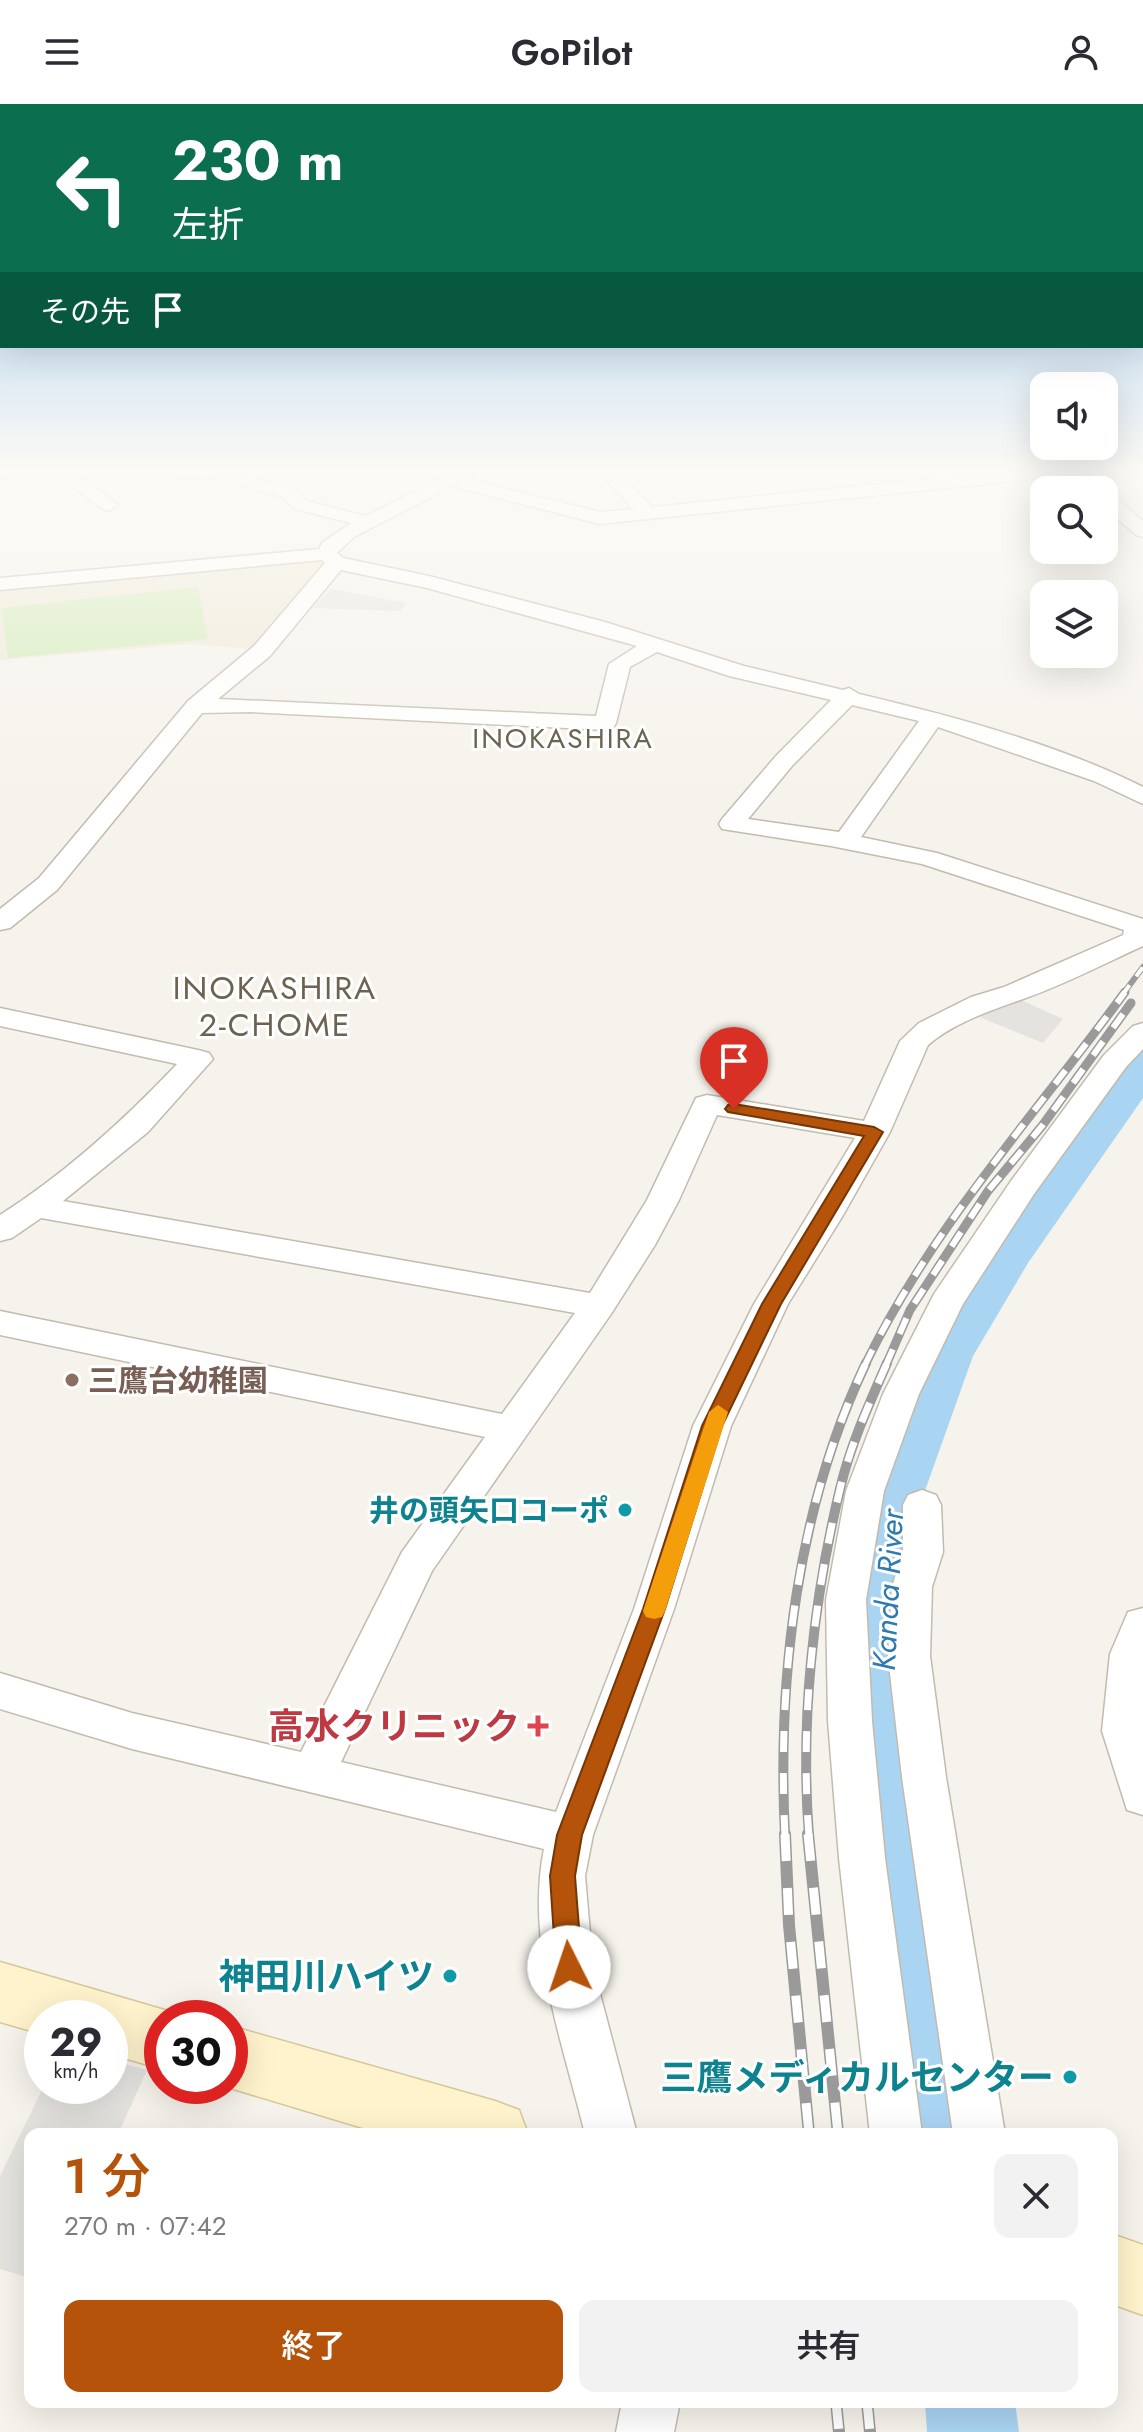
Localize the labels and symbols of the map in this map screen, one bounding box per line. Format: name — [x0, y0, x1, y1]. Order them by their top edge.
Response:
district label: INOKASHIRA — [472, 718, 654, 759]
district label: INOKASHIRA 2-CHOME — [173, 965, 377, 1048]
pin — [700, 1027, 768, 1109]
place label: 三鷹台幼稚園 — [88, 1359, 268, 1402]
marker: 三鷹台幼稚園 — [63, 1371, 81, 1389]
place label: 井の頭矢口コーポ — [369, 1489, 609, 1532]
marker: 井の頭矢口コーポ — [616, 1501, 634, 1519]
water label: Kanda River — [861, 1506, 915, 1672]
place label: 高水クリニック — [268, 1700, 520, 1752]
marker: 高水クリニック — [527, 1715, 549, 1737]
position arrow — [527, 1925, 611, 2009]
place label: 神田川ハイツ — [219, 1950, 434, 2002]
marker: 神田川ハイツ — [441, 1967, 459, 1985]
speed limit sign: 30 — [144, 2000, 248, 2104]
place label: 三鷹メディカルセンター — [661, 2051, 1054, 2103]
marker: 三鷹メディカルセンター — [1061, 2068, 1079, 2086]

